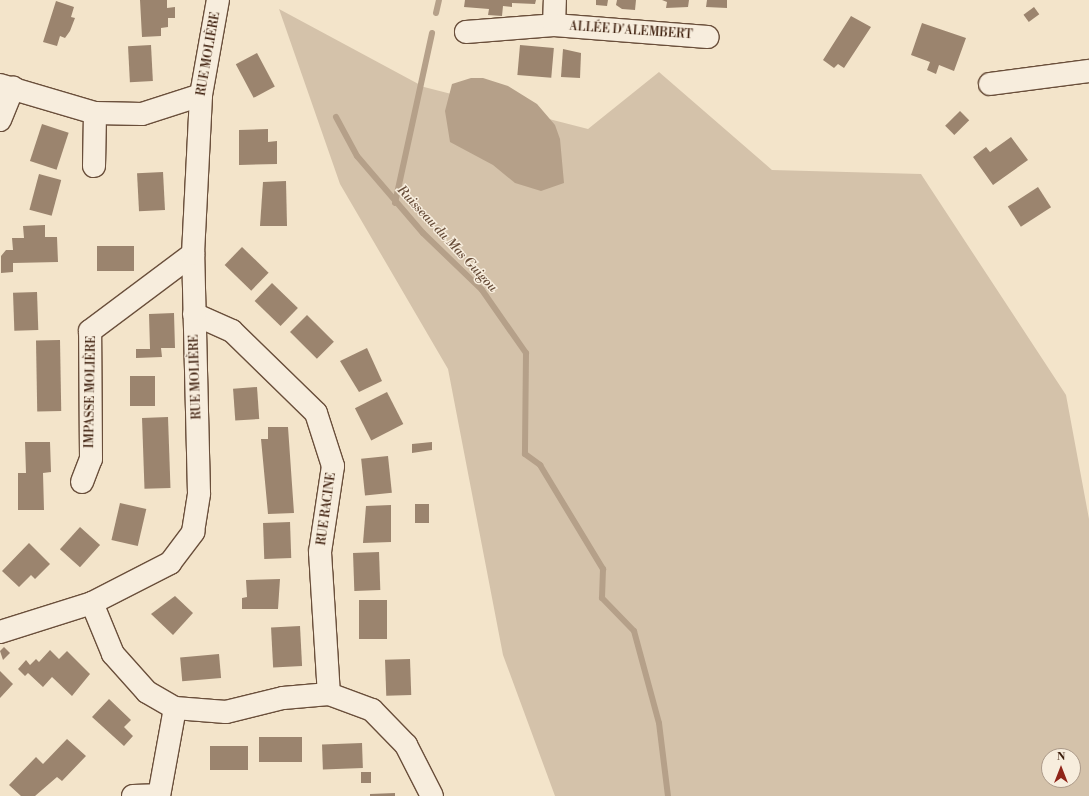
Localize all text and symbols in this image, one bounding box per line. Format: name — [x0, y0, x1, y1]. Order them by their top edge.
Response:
street label: RUE MOLIÈRE — [195, 11, 223, 97]
street label: ALLÉE D'ALEMBERT — [569, 20, 693, 42]
water label: Ruisseau du Mas Guigou — [394, 183, 500, 295]
street label: RUE MOLIÈRE — [187, 334, 205, 420]
street label: IMPASSE MOLIÈRE — [83, 336, 99, 448]
street label: RUE RACINE — [315, 472, 339, 546]
north arrow — [1041, 748, 1081, 788]
text: N — [1057, 750, 1065, 764]

